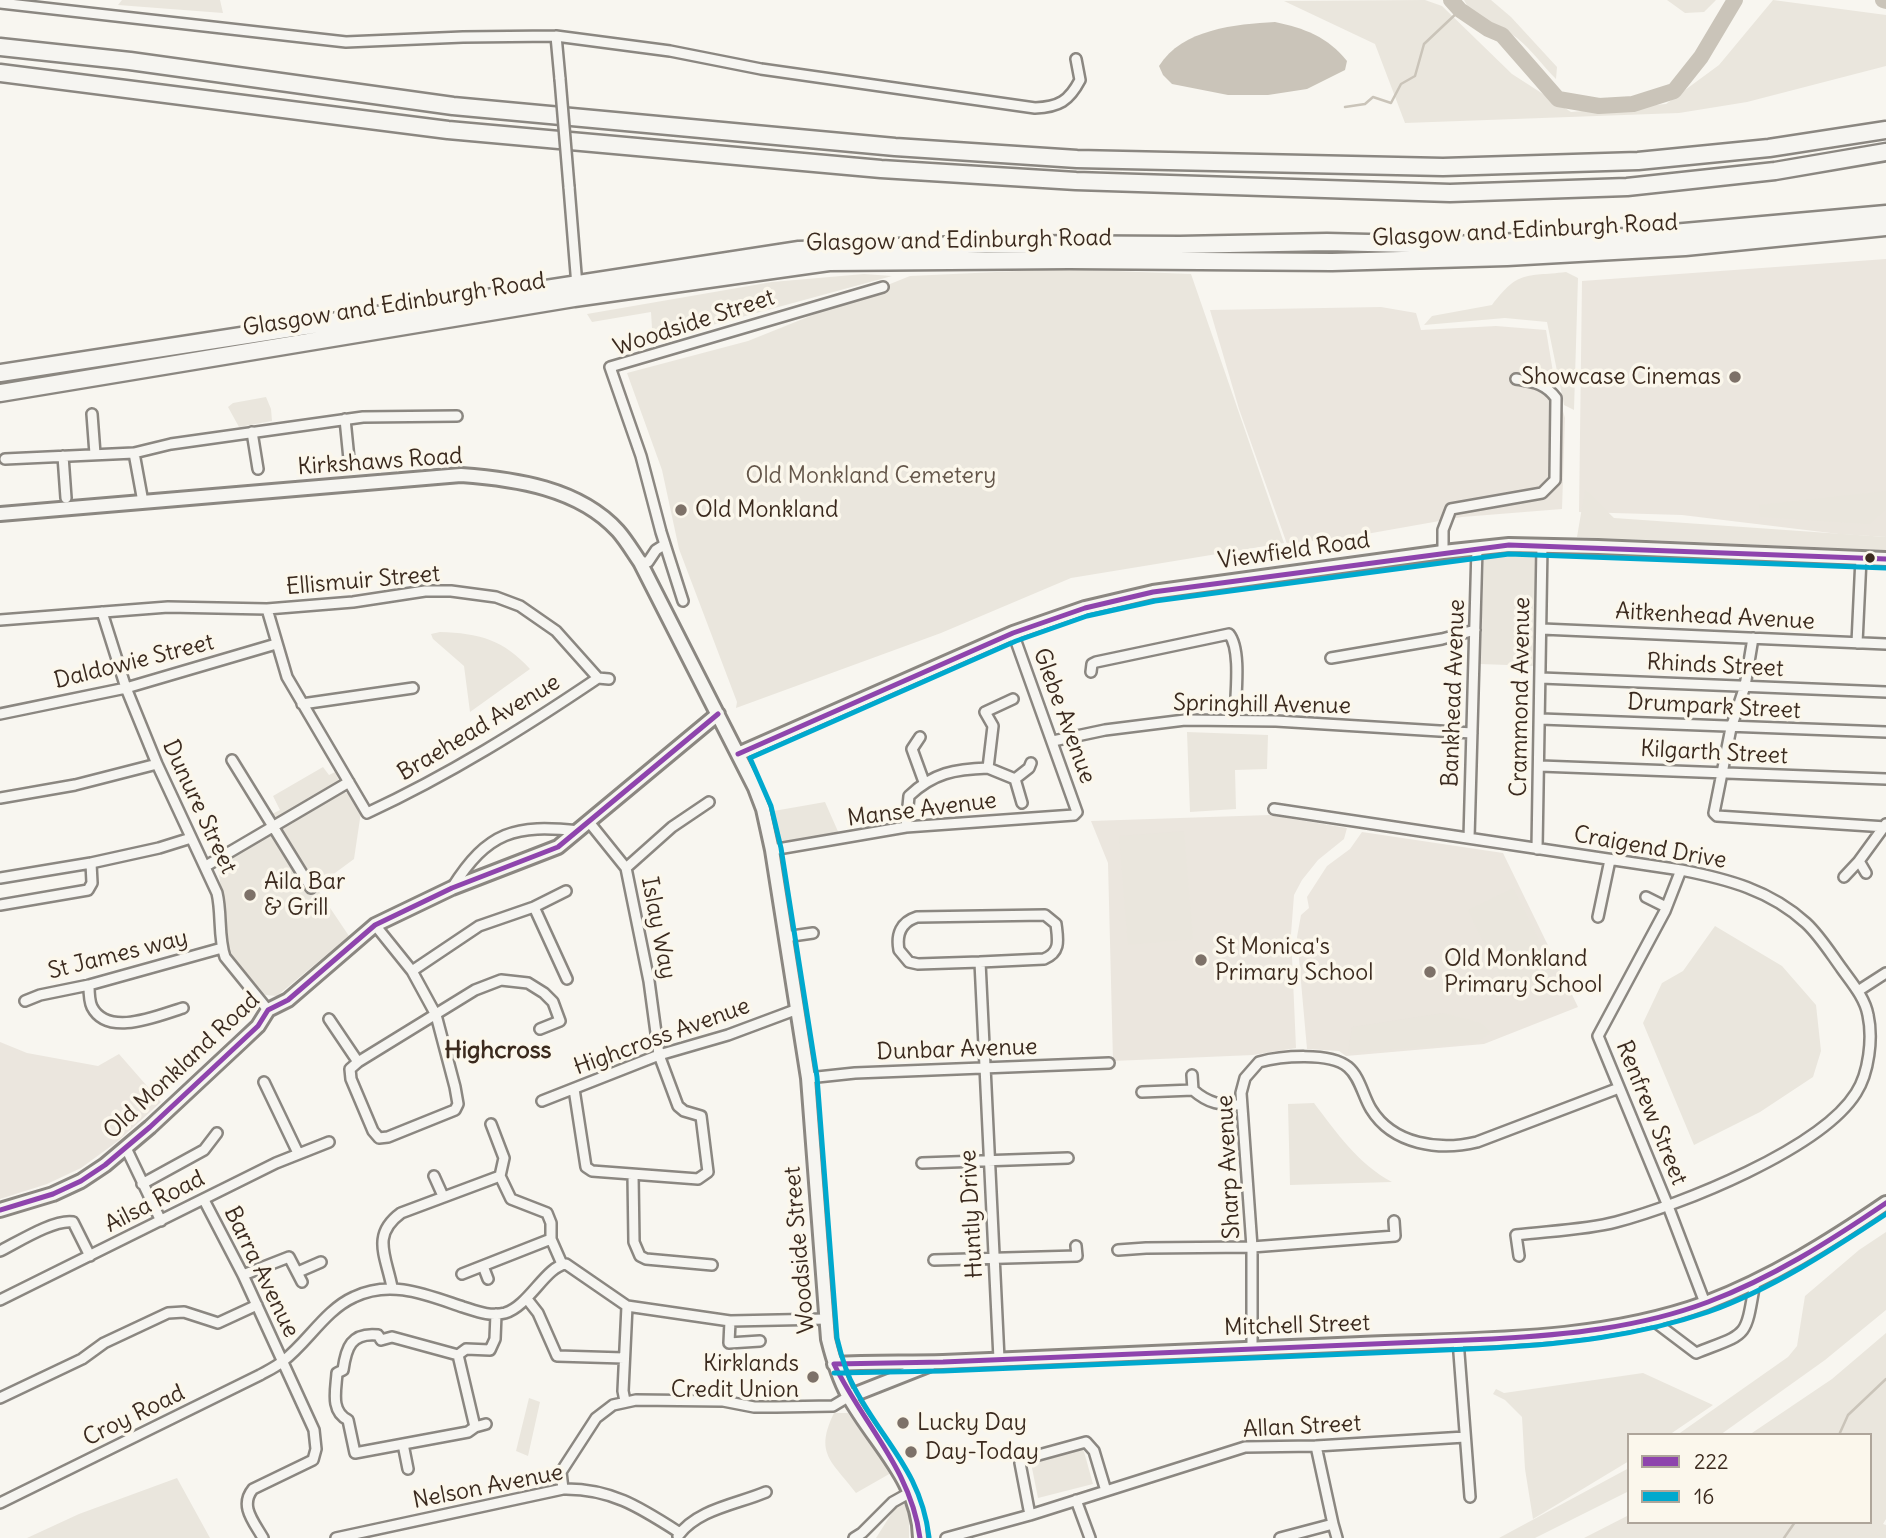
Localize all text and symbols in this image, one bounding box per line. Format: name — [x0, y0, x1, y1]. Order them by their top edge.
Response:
street label: Glasgow and Edinburgh Road — [1371, 209, 1679, 253]
street label: Glasgow and Edinburgh Road — [806, 225, 1112, 257]
street label: Glasgow and Edinburgh Road — [241, 267, 547, 343]
street label: Woodside Street — [610, 284, 778, 362]
place label: Showcase Cinemas — [1521, 363, 1721, 391]
marker: Showcase Cinemas — [1727, 369, 1743, 385]
street label: Kirkshaws Road — [297, 442, 463, 482]
park label: Old Monkland Cemetery — [746, 462, 996, 490]
place label: Old Monkland — [695, 496, 839, 524]
marker: Old Monkland — [673, 502, 689, 518]
street label: Viewfield Road — [1216, 527, 1372, 575]
unlabelled marker — [1863, 551, 1877, 565]
street label: Ellismuir Street — [285, 561, 441, 601]
street label: Crammond Avenue — [1505, 597, 1537, 797]
street label: Aitkenhead Avenue — [1615, 598, 1815, 636]
street label: Bankhead Avenue — [1437, 599, 1471, 787]
street label: Daldowie Street — [51, 629, 217, 695]
street label: Glebe Avenue — [1027, 645, 1101, 787]
street label: Rhinds Street — [1646, 649, 1784, 683]
street label: Braehead Avenue — [393, 669, 565, 787]
street label: Drumpark Street — [1627, 689, 1801, 725]
street label: Springhill Avenue — [1173, 690, 1351, 720]
street label: Kilgarth Street — [1640, 735, 1788, 771]
street label: Dunure Street — [156, 736, 242, 878]
street label: Manse Avenue — [846, 787, 998, 833]
street label: Craigend Drive — [1572, 821, 1728, 875]
place label: Aila Bar & Grill — [264, 868, 345, 922]
street label: Islay Way — [635, 875, 681, 981]
marker: Aila Bar & Grill — [242, 887, 258, 903]
street label: St James way — [45, 924, 191, 986]
place label: St Monica's Primary School — [1215, 933, 1373, 987]
place label: Old Monkland Primary School — [1444, 945, 1602, 999]
marker: St Monica's Primary School — [1193, 952, 1209, 968]
marker: Old Monkland Primary School — [1422, 964, 1438, 980]
street label: Old Monkland Road — [98, 987, 266, 1145]
street label: Highcross Avenue — [570, 992, 754, 1082]
street label: Dunbar Avenue — [876, 1033, 1038, 1067]
district label: Highcross — [445, 1037, 551, 1065]
street label: Renfrew Street — [1609, 1037, 1693, 1189]
street label: Sharp Avenue — [1211, 1094, 1247, 1240]
street label: Huntly Drive — [955, 1149, 989, 1279]
street label: Ailsa Road — [101, 1165, 209, 1239]
street label: Woodside Street — [779, 1165, 821, 1335]
street label: Barra Avenue — [217, 1202, 305, 1342]
street label: Mitchell Street — [1224, 1310, 1370, 1342]
place label: Kirklands Credit Union — [671, 1350, 799, 1404]
marker: Kirklands Credit Union — [805, 1369, 821, 1385]
street label: Croy Road — [79, 1380, 189, 1452]
place label: Lucky Day — [917, 1409, 1027, 1437]
street label: Allan Street — [1242, 1410, 1362, 1444]
marker: Lucky Day — [895, 1415, 911, 1431]
legend — [1627, 1433, 1872, 1524]
place label: Day-Today — [925, 1438, 1039, 1466]
marker: Day-Today — [903, 1444, 919, 1460]
text: 222 — [1694, 1448, 1729, 1475]
street label: Nelson Avenue — [411, 1459, 565, 1515]
text: 16 — [1694, 1483, 1714, 1510]

